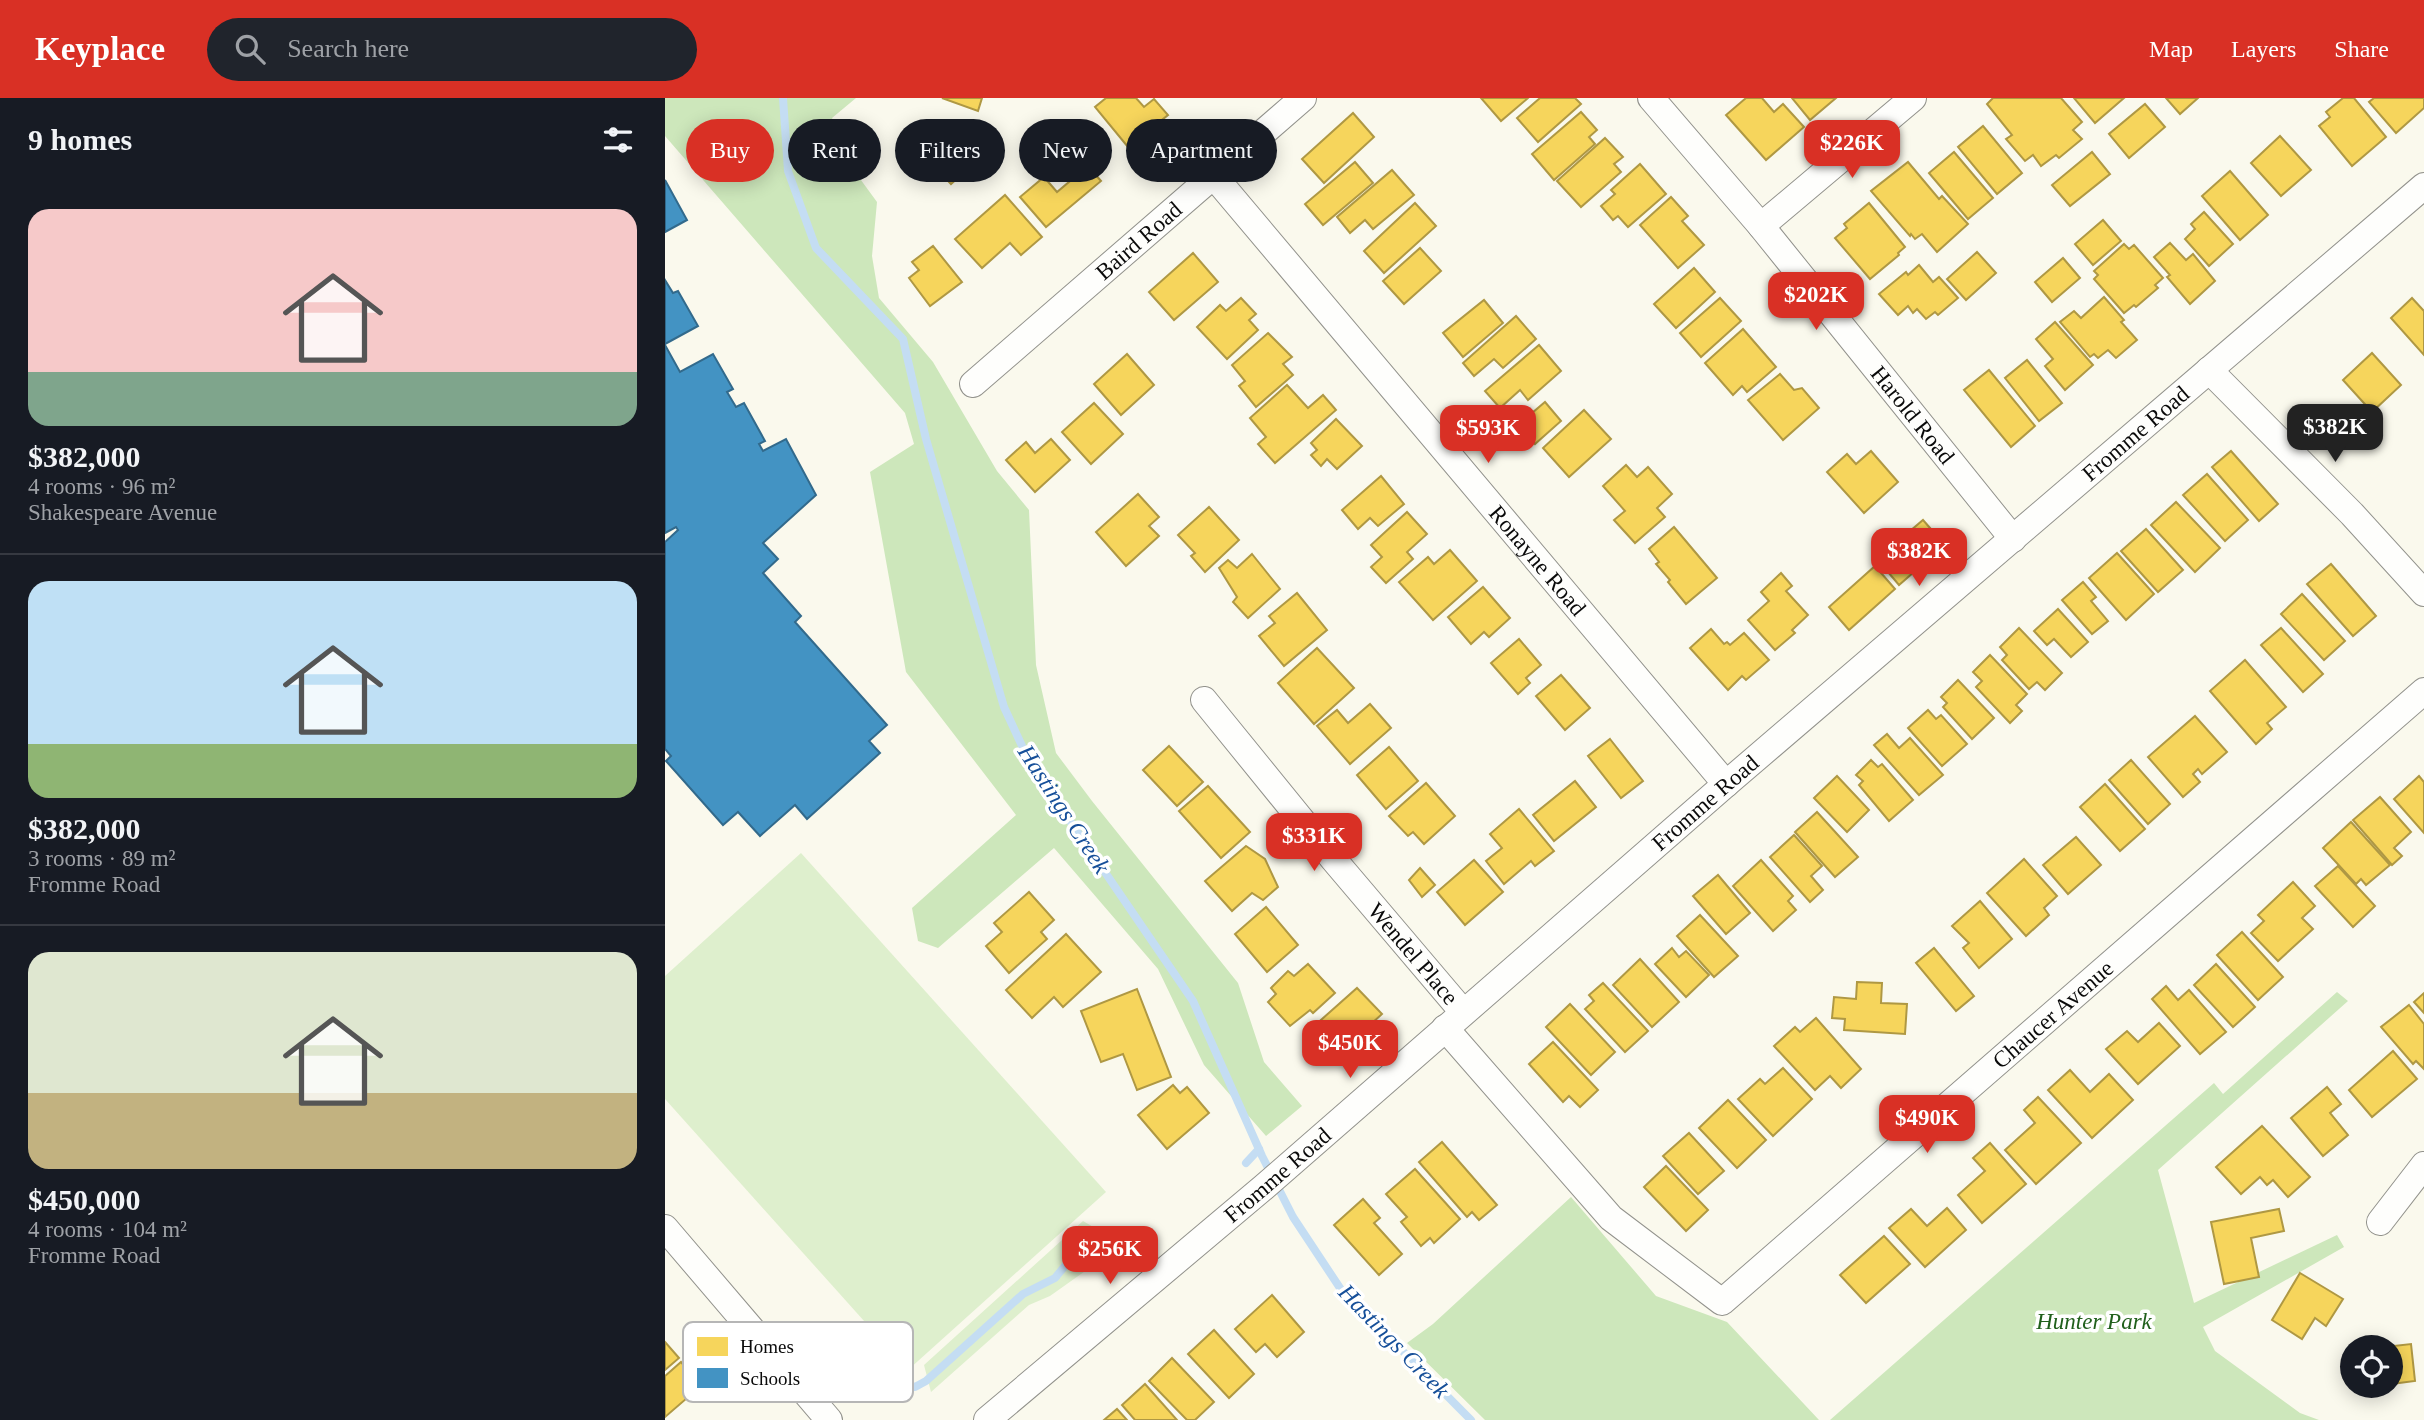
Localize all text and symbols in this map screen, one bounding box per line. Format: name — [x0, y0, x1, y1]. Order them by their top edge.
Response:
search box — [207, 18, 697, 81]
icon: search — [231, 30, 269, 68]
text: Keyplace — [35, 31, 165, 67]
text: Search here — [287, 34, 409, 63]
text: Map — [2149, 36, 2193, 62]
text: Layers — [2231, 36, 2296, 62]
text: Share — [2334, 36, 2389, 62]
chip: Buy — [686, 119, 774, 182]
chip: Rent — [788, 119, 881, 182]
chip: Filters — [895, 119, 1005, 182]
chip: New — [1019, 119, 1112, 182]
chip: Apartment — [1126, 119, 1277, 182]
pin: $226K — [1803, 120, 1901, 180]
icon: filters — [599, 121, 637, 159]
text: 9 homes — [28, 123, 132, 156]
text: $226K — [1820, 130, 1884, 155]
street label: Baird Road — [1090, 196, 1187, 285]
icon: home — [270, 255, 396, 381]
pin: $202K — [1767, 272, 1865, 332]
text: $202K — [1784, 282, 1848, 307]
street label: Harold Road — [1866, 361, 1960, 469]
street label: Fromme Road — [2077, 380, 2194, 486]
pin: $382K — [2286, 404, 2384, 464]
pin: $593K — [1439, 406, 1537, 465]
text: $382K — [2303, 414, 2367, 439]
text: $593K — [1456, 415, 1520, 440]
text: $382,000 — [28, 440, 141, 473]
text: 4 rooms · 96 m² — [28, 474, 175, 499]
text: Shakespeare Avenue — [28, 500, 217, 525]
street label: Ronayne Road — [1484, 500, 1591, 621]
pin: $382K — [1870, 528, 1968, 588]
text: $382K — [1887, 538, 1951, 563]
icon: home — [270, 627, 396, 753]
water label: Hastings Creek — [1012, 739, 1115, 878]
street label: Fromme Road — [1647, 749, 1763, 855]
text: $382,000 — [28, 812, 141, 845]
pin: $331K — [1265, 814, 1363, 873]
text: $331K — [1282, 823, 1346, 848]
text: 3 rooms · 89 m² — [28, 846, 175, 871]
text: Fromme Road — [28, 872, 160, 897]
street label: Wendel Place — [1363, 898, 1464, 1010]
street label: Chaucer Avenue — [1988, 955, 2118, 1073]
icon: home — [270, 998, 396, 1124]
pin: $450K — [1301, 1020, 1399, 1080]
text: $450K — [1318, 1030, 1382, 1055]
pin: $490K — [1878, 1096, 1976, 1155]
text: $490K — [1895, 1105, 1959, 1130]
street label: Fromme Road — [1219, 1122, 1336, 1228]
text: $450,000 — [28, 1183, 141, 1216]
text: 4 rooms · 104 m² — [28, 1217, 187, 1242]
pin: $256K — [1061, 1226, 1159, 1286]
text: $256K — [1078, 1236, 1142, 1261]
text: Fromme Road — [28, 1243, 160, 1268]
water label: Hastings Creek — [1333, 1278, 1455, 1403]
park label: Hunter Park — [2035, 1309, 2153, 1334]
legend — [683, 1322, 913, 1402]
map controls — [2340, 1335, 2403, 1398]
button: locate — [2340, 1335, 2403, 1398]
text: Homes — [740, 1336, 794, 1357]
text: Schools — [740, 1368, 800, 1389]

